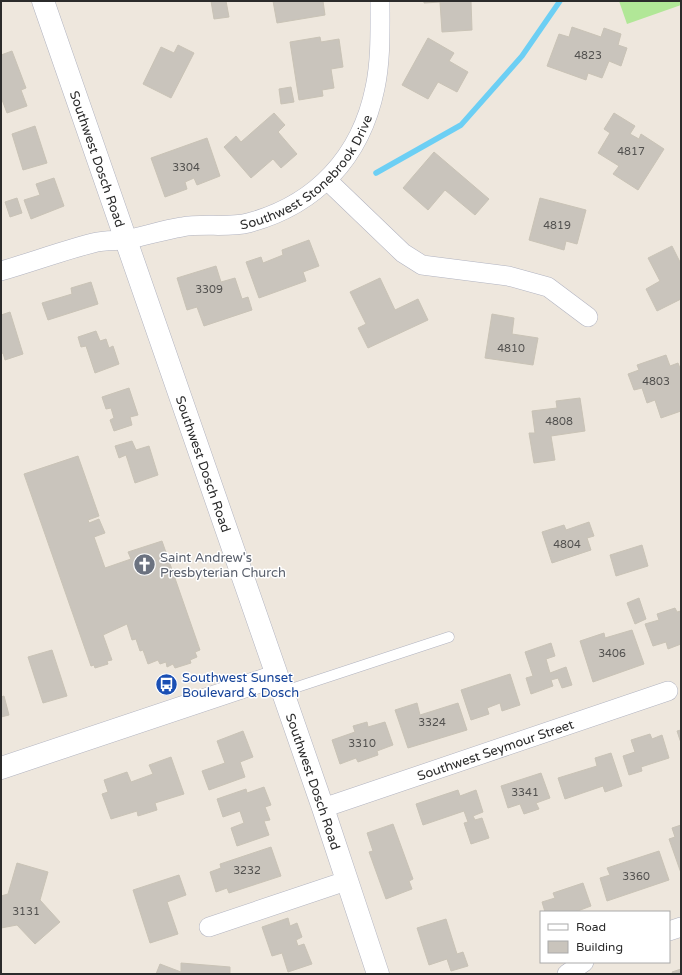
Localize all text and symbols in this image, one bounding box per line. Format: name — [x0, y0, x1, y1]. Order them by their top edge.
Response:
house number: 4823 — [574, 49, 602, 62]
street label: Southwest Dosch Road — [66, 89, 128, 229]
street label: Southwest Stonebrook Drive — [239, 113, 376, 233]
house number: 4817 — [617, 145, 645, 158]
house number: 3304 — [172, 161, 200, 174]
house number: 4819 — [543, 219, 571, 232]
house number: 3309 — [195, 283, 223, 296]
house number: 4810 — [497, 342, 525, 355]
house number: 4803 — [642, 375, 670, 388]
street label: Southwest Dosch Road — [172, 394, 234, 535]
house number: 4808 — [545, 415, 573, 428]
house number: 4804 — [553, 538, 581, 551]
place label: Saint Andrew's Presbyterian Church — [160, 550, 286, 581]
church icon: Saint Andrew's Presbyterian Church — [131, 551, 157, 577]
house number: 3406 — [598, 647, 626, 660]
place label: Southwest Sunset Boulevard & Dosch — [182, 670, 299, 701]
bus stop icon: Southwest Sunset Boulevard & Dosch — [153, 671, 179, 697]
street label: Southwest Dosch Road — [282, 711, 343, 852]
house number: 3324 — [418, 716, 446, 729]
street label: Southwest Seymour Street — [415, 717, 576, 784]
house number: 3310 — [348, 737, 376, 750]
house number: 3341 — [511, 786, 539, 799]
house number: 3232 — [233, 864, 261, 877]
house number: 3360 — [622, 870, 650, 883]
house number: 3131 — [12, 905, 40, 918]
legend — [540, 911, 670, 963]
text: Road — [576, 920, 606, 934]
text: Building — [576, 940, 623, 954]

